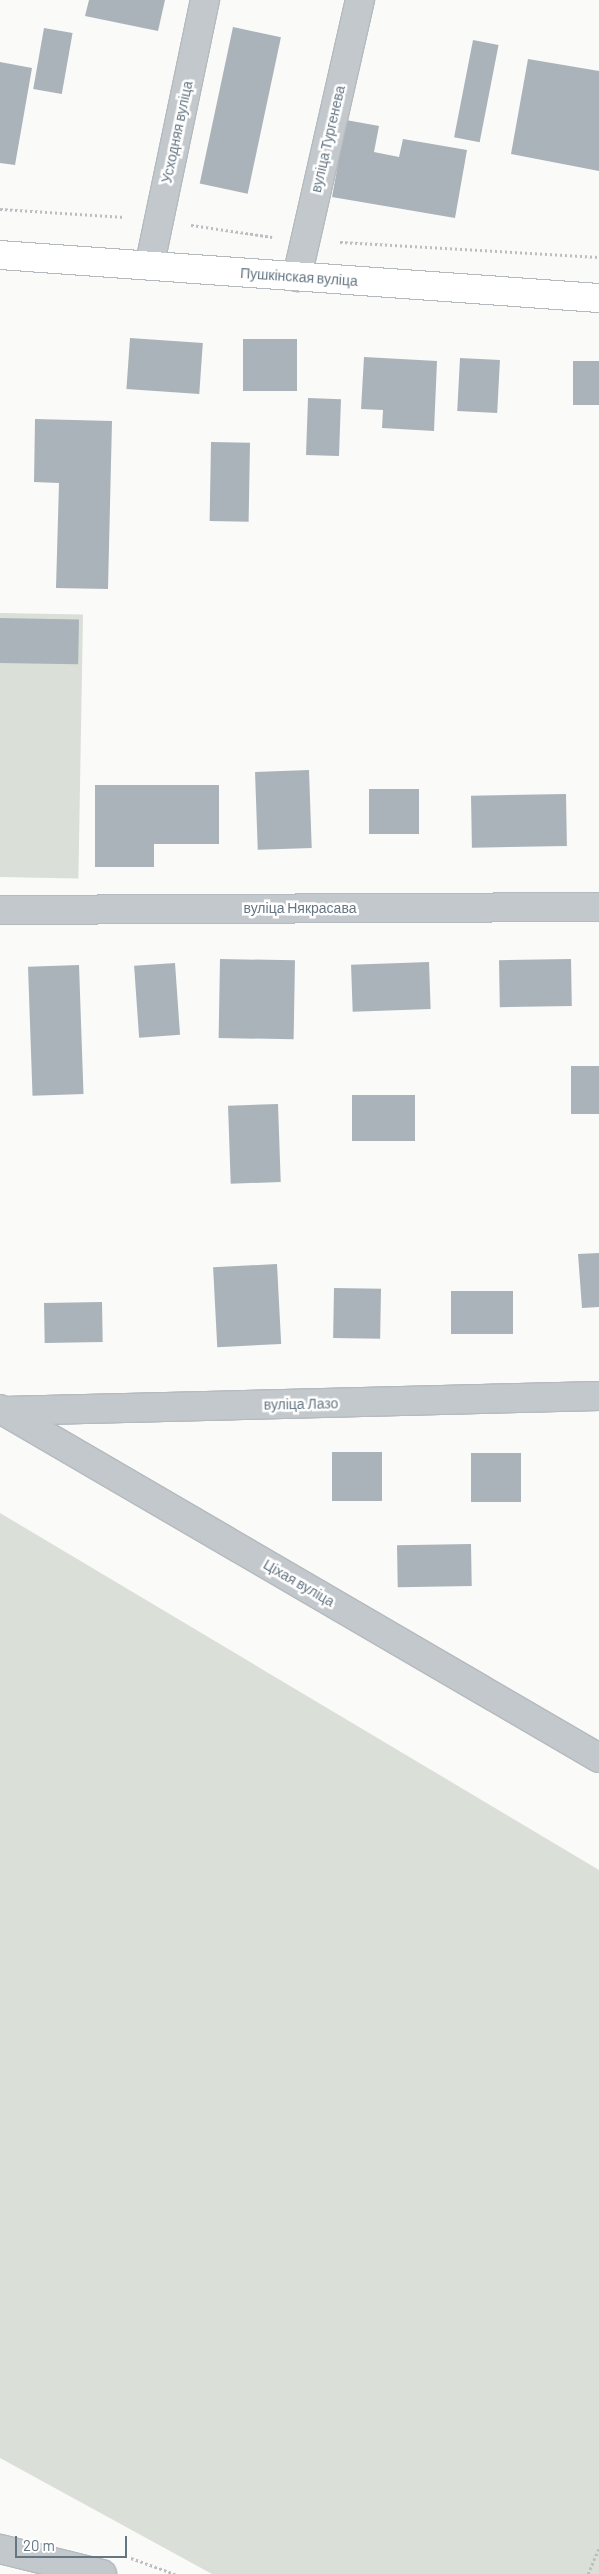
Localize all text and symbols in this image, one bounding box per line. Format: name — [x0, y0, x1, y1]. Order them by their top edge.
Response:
street label: Усходняя вуліца — [158, 79, 196, 185]
street label: вуліца Тургенева — [308, 84, 348, 194]
street label: Пушкінская вуліца — [240, 265, 358, 289]
street label: вуліца Някрасава — [244, 900, 356, 916]
street label: вуліца Лазо — [264, 1395, 338, 1413]
street label: Ціхая вуліца — [260, 1556, 338, 1610]
scale bar — [18, 2526, 130, 2558]
text: 20 m — [23, 2536, 55, 2554]

